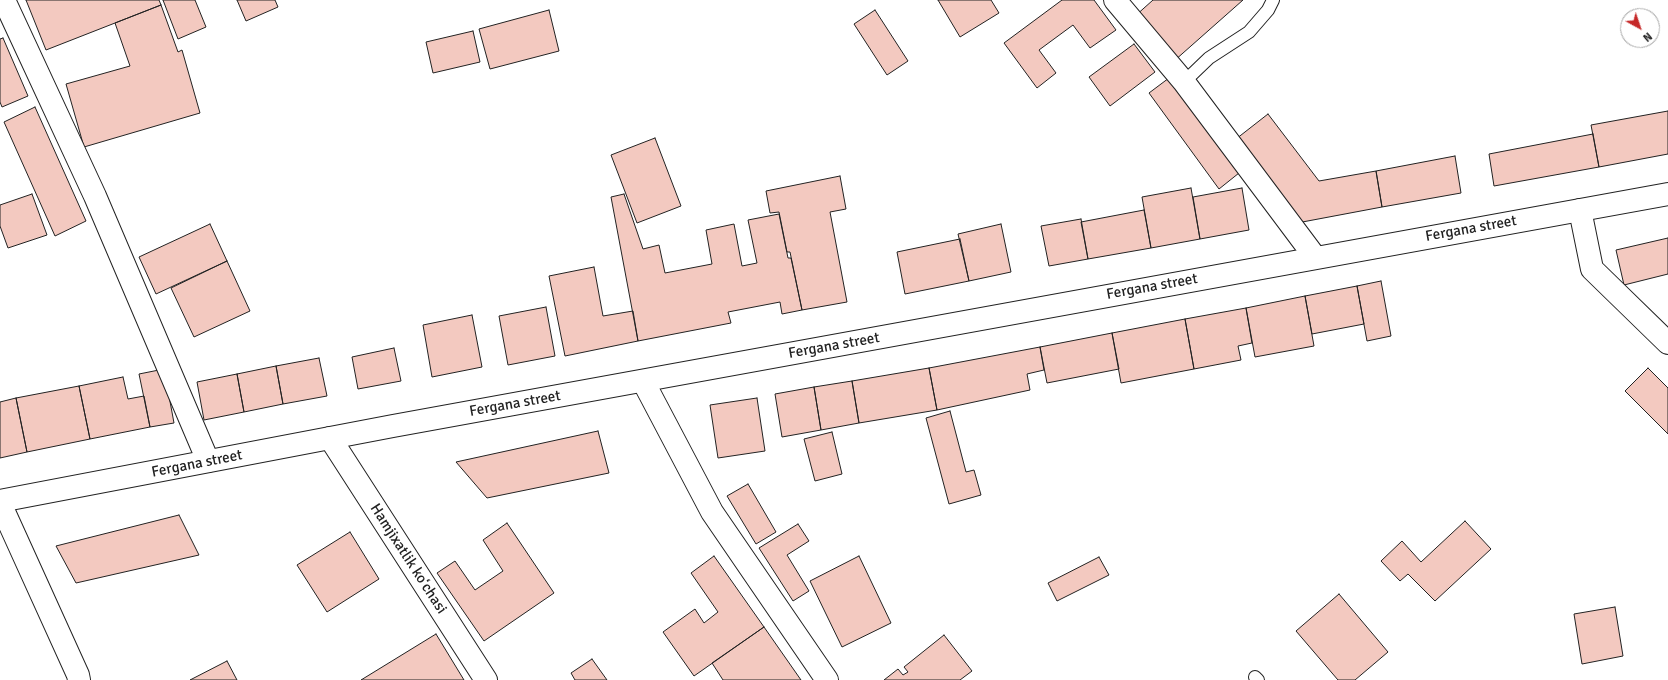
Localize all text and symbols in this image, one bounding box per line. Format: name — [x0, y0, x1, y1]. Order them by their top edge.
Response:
north arrow — [1620, 8, 1660, 48]
text: N — [1640, 29, 1655, 44]
street label: Fergana street — [1424, 212, 1518, 246]
street label: Fergana street — [1105, 270, 1199, 304]
street label: Fergana street — [787, 329, 881, 363]
street label: Fergana street — [468, 387, 562, 421]
street label: Fergana street — [150, 446, 244, 482]
street label: Hamjixatlik koʻchasi — [366, 501, 450, 617]

